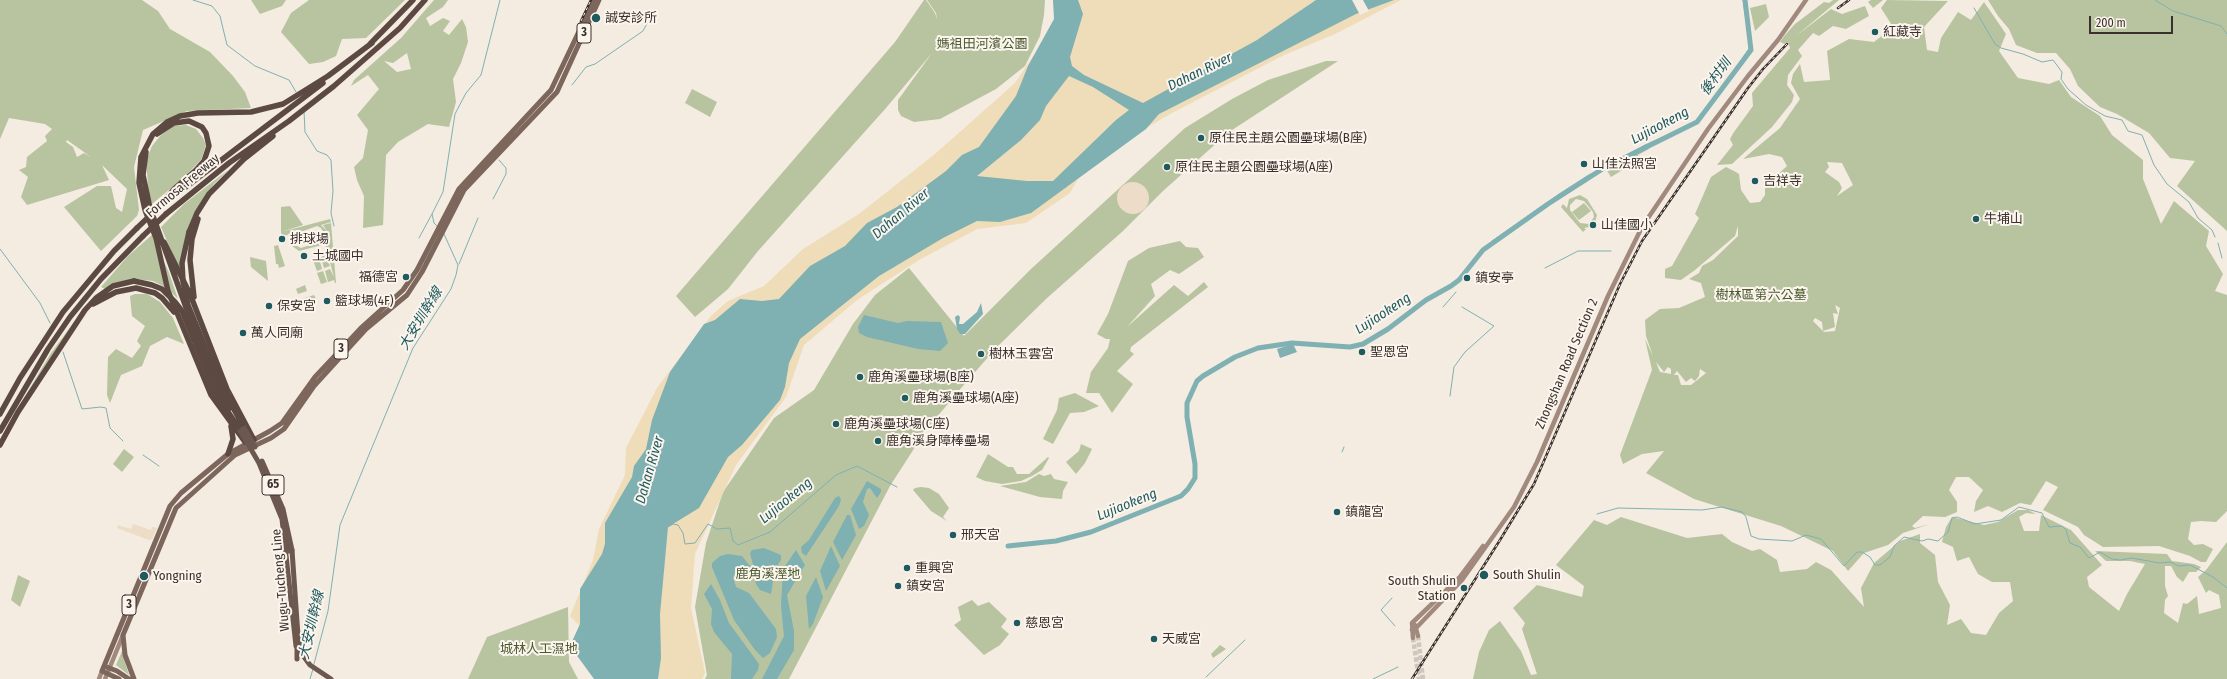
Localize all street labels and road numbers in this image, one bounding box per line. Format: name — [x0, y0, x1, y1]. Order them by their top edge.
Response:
road number: 3 — [577, 23, 591, 43]
street label: Formosa Freeway — [143, 151, 223, 221]
street label: Zhongshan Road Section 2 — [1533, 297, 1601, 431]
road number: 3 — [334, 339, 348, 359]
road number: 65 — [262, 475, 284, 495]
street label: Wugu-Tucheng Line — [269, 528, 293, 632]
road number: 3 — [122, 595, 136, 615]

